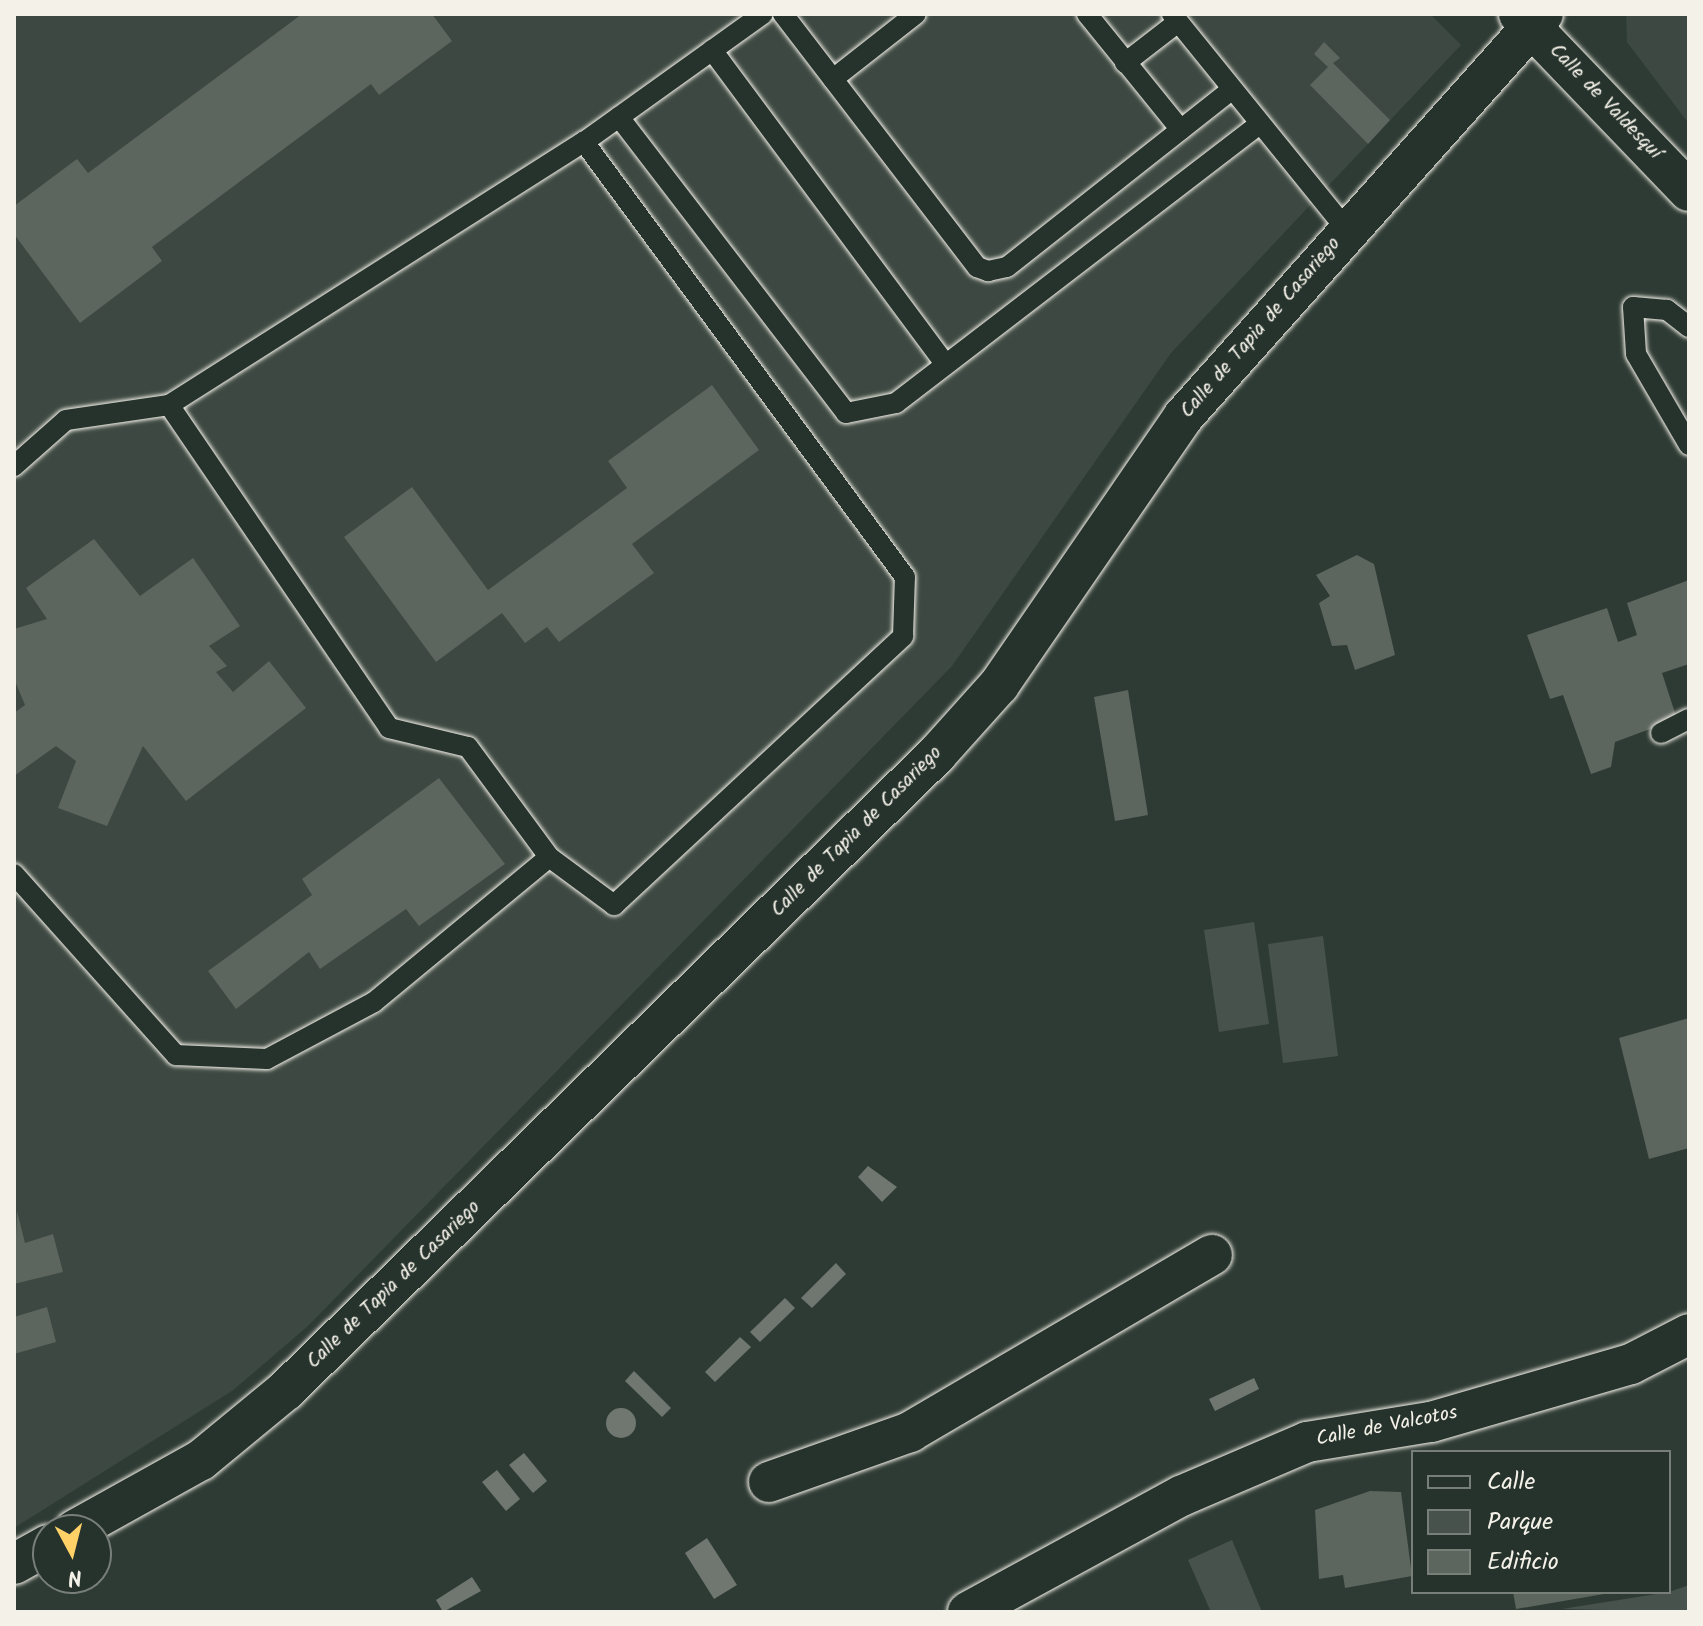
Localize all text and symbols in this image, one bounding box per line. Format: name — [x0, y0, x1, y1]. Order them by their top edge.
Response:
street label: Calle de Valdesquí — [1544, 39, 1666, 165]
street label: Calle de Tapia de Casariego — [1176, 233, 1346, 423]
street label: Calle de Tapia de Casariego — [766, 741, 948, 923]
street label: Calle de Tapia de Casariego — [302, 1196, 486, 1374]
street label: Calle de Valcotos — [1314, 1402, 1460, 1452]
legend — [1411, 1450, 1671, 1594]
text: Calle — [1487, 1463, 1535, 1502]
text: Parque — [1487, 1503, 1553, 1542]
north arrow — [32, 1514, 112, 1594]
text: Edificio — [1487, 1543, 1559, 1582]
text: N — [66, 1558, 84, 1595]

